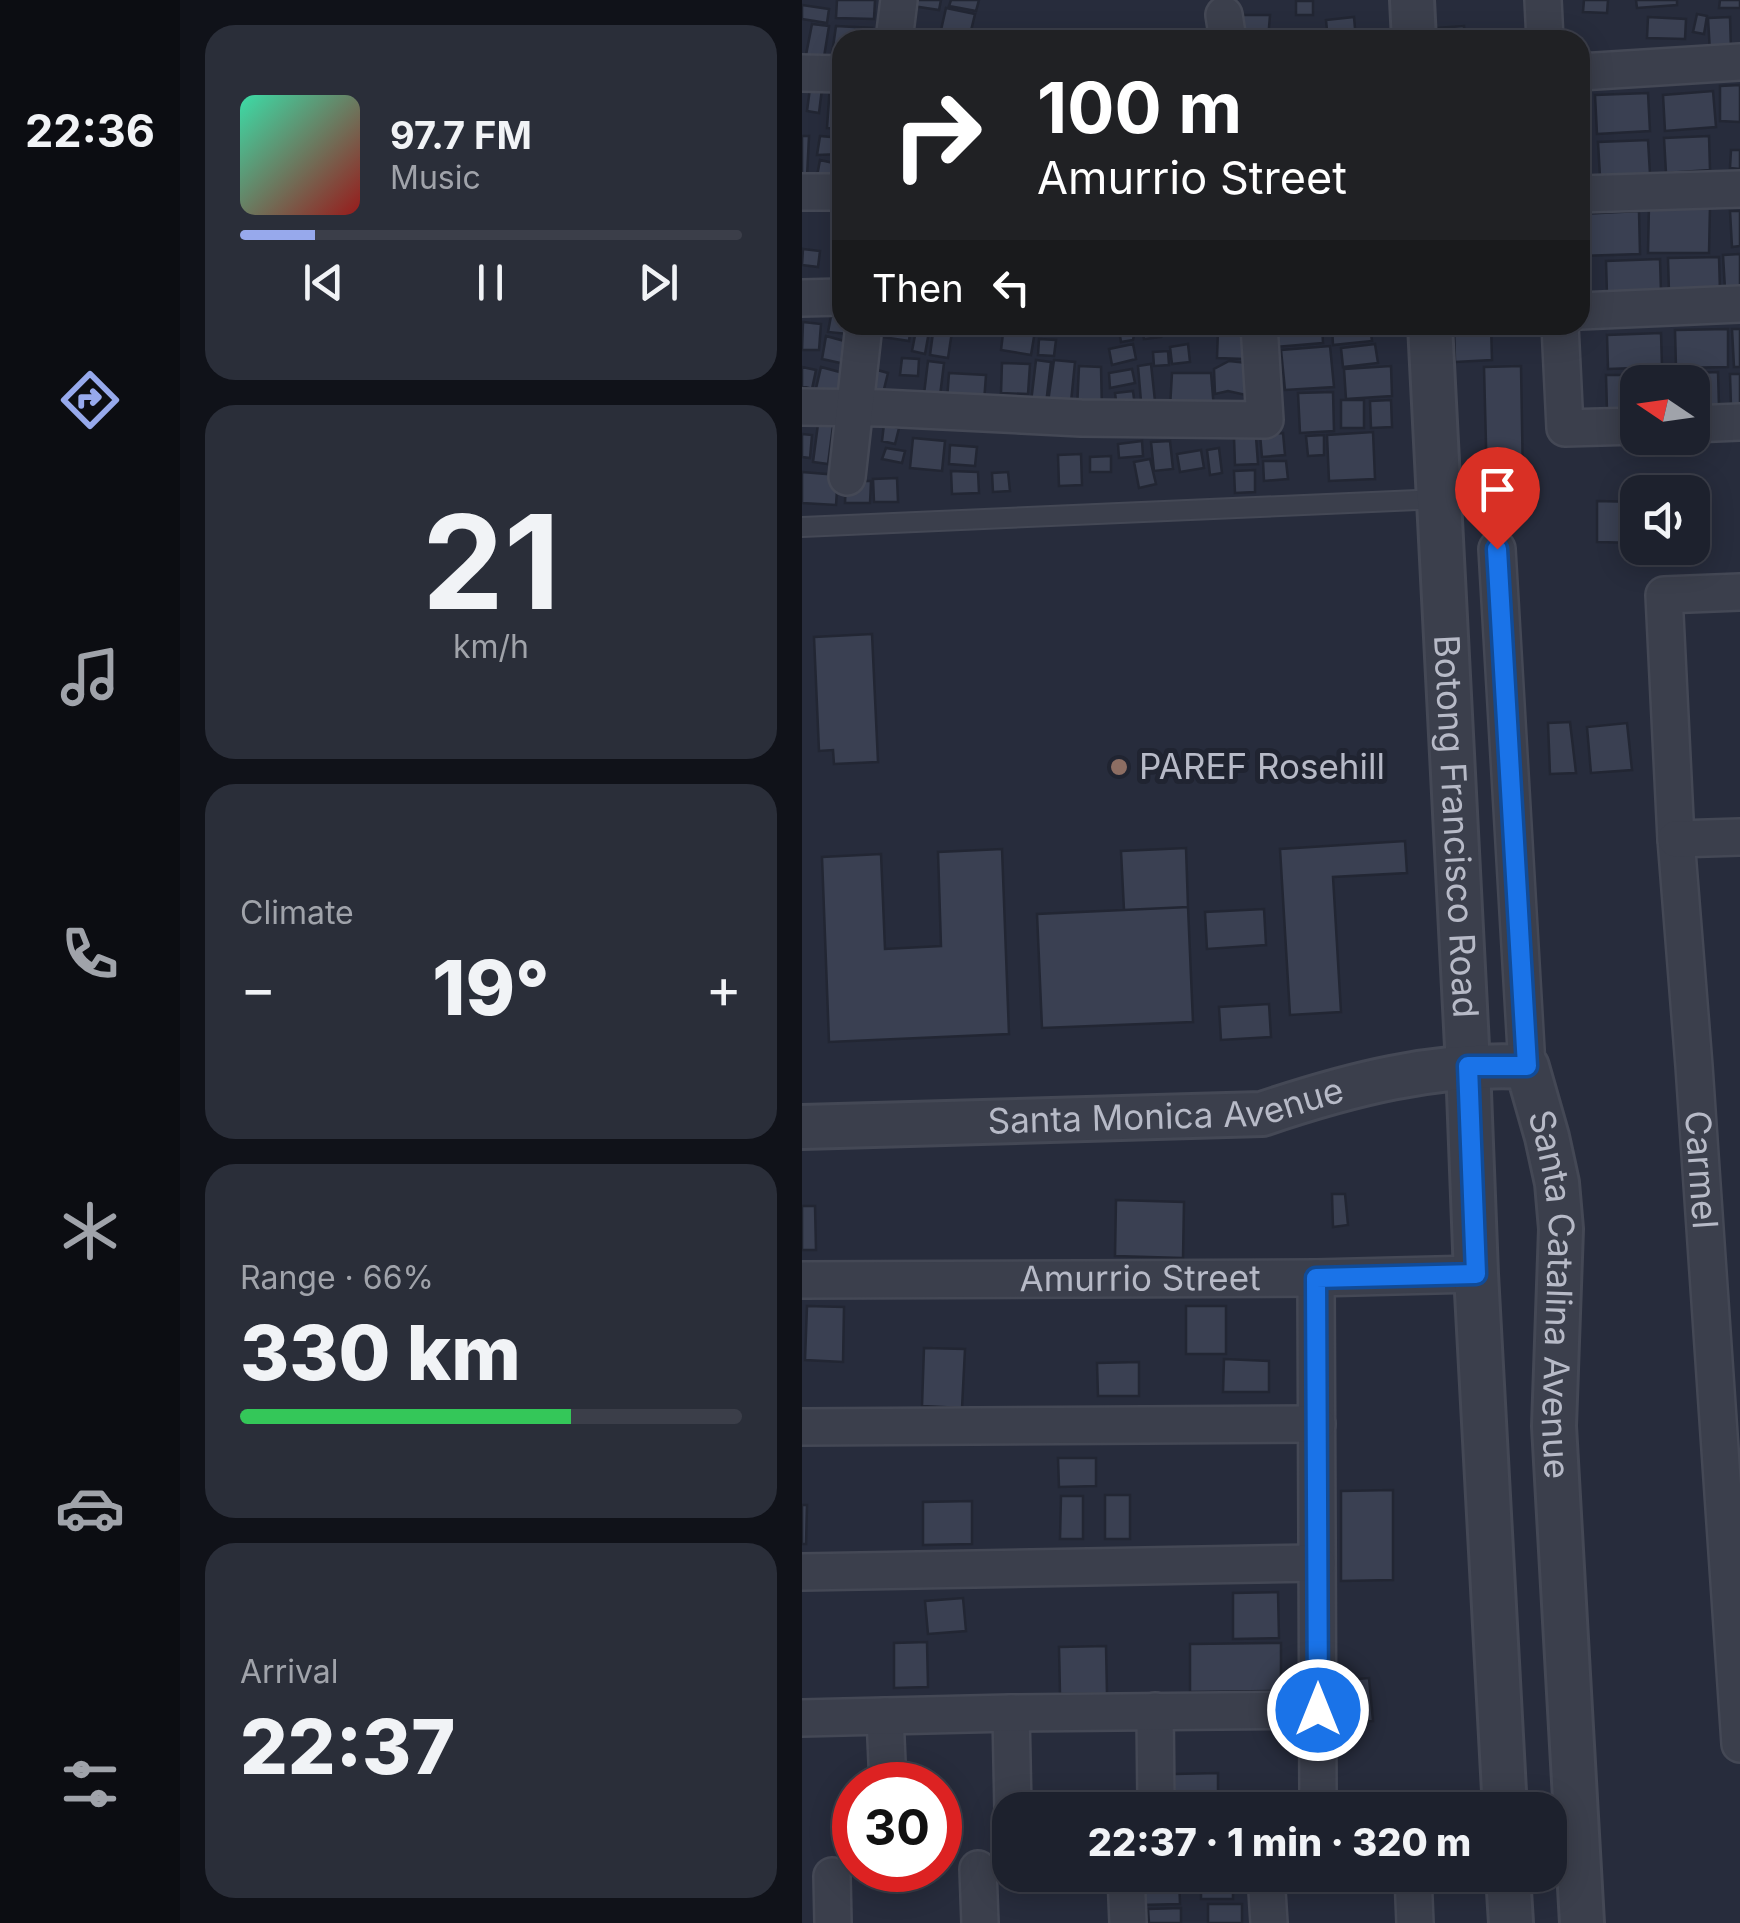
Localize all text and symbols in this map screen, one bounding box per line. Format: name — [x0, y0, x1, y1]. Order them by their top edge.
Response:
text: 100 m — [1037, 65, 1242, 150]
icon: right — [872, 70, 1002, 200]
text: 22:36 — [25, 103, 155, 158]
text: 97.7 FM — [390, 112, 532, 158]
text: Amurrio Street — [1037, 150, 1347, 205]
text: Music — [390, 158, 481, 197]
icon: previous — [296, 255, 351, 310]
icon: pause — [463, 255, 518, 310]
icon: next — [631, 255, 686, 310]
icon: left — [984, 260, 1039, 315]
text: Then — [872, 265, 964, 311]
icon: directions — [55, 365, 125, 435]
north arrow — [1620, 365, 1710, 455]
map controls — [1620, 365, 1710, 565]
pin — [1455, 447, 1540, 550]
icon: arrive — [1470, 462, 1525, 517]
button: sound — [1620, 475, 1710, 565]
text: 21 — [422, 483, 560, 640]
text: km/h — [453, 627, 529, 666]
street label: Botong Francisco Road — [1426, 634, 1487, 1019]
icon: music — [55, 642, 125, 712]
place label: PAREF Rosehill — [1139, 745, 1385, 787]
marker: PAREF Rosehill — [1108, 756, 1130, 778]
text: Climate — [240, 893, 354, 932]
icon: phone — [55, 919, 125, 989]
text: 19° — [432, 942, 550, 1033]
text: − — [240, 955, 276, 1021]
text: + — [706, 955, 742, 1021]
street label: Santa Monica Avenue — [987, 1068, 1348, 1142]
street label: Santa Catalina Avenue — [1520, 1105, 1584, 1480]
street label: Carmel — [1677, 1109, 1727, 1230]
icon: climate — [55, 1196, 125, 1266]
street label: Amurrio Street — [1019, 1256, 1261, 1299]
text: Range · 66% — [240, 1258, 434, 1297]
text: 330 km — [240, 1307, 521, 1398]
icon: car — [55, 1473, 125, 1543]
text: Arrival — [240, 1652, 338, 1691]
position arrow — [1266, 1658, 1370, 1762]
text: 22:37 — [240, 1701, 455, 1792]
icon: filters — [55, 1749, 125, 1819]
speed limit sign: 30 — [832, 1762, 962, 1892]
text: 22:37 · 1 min · 320 m — [1088, 1819, 1471, 1865]

